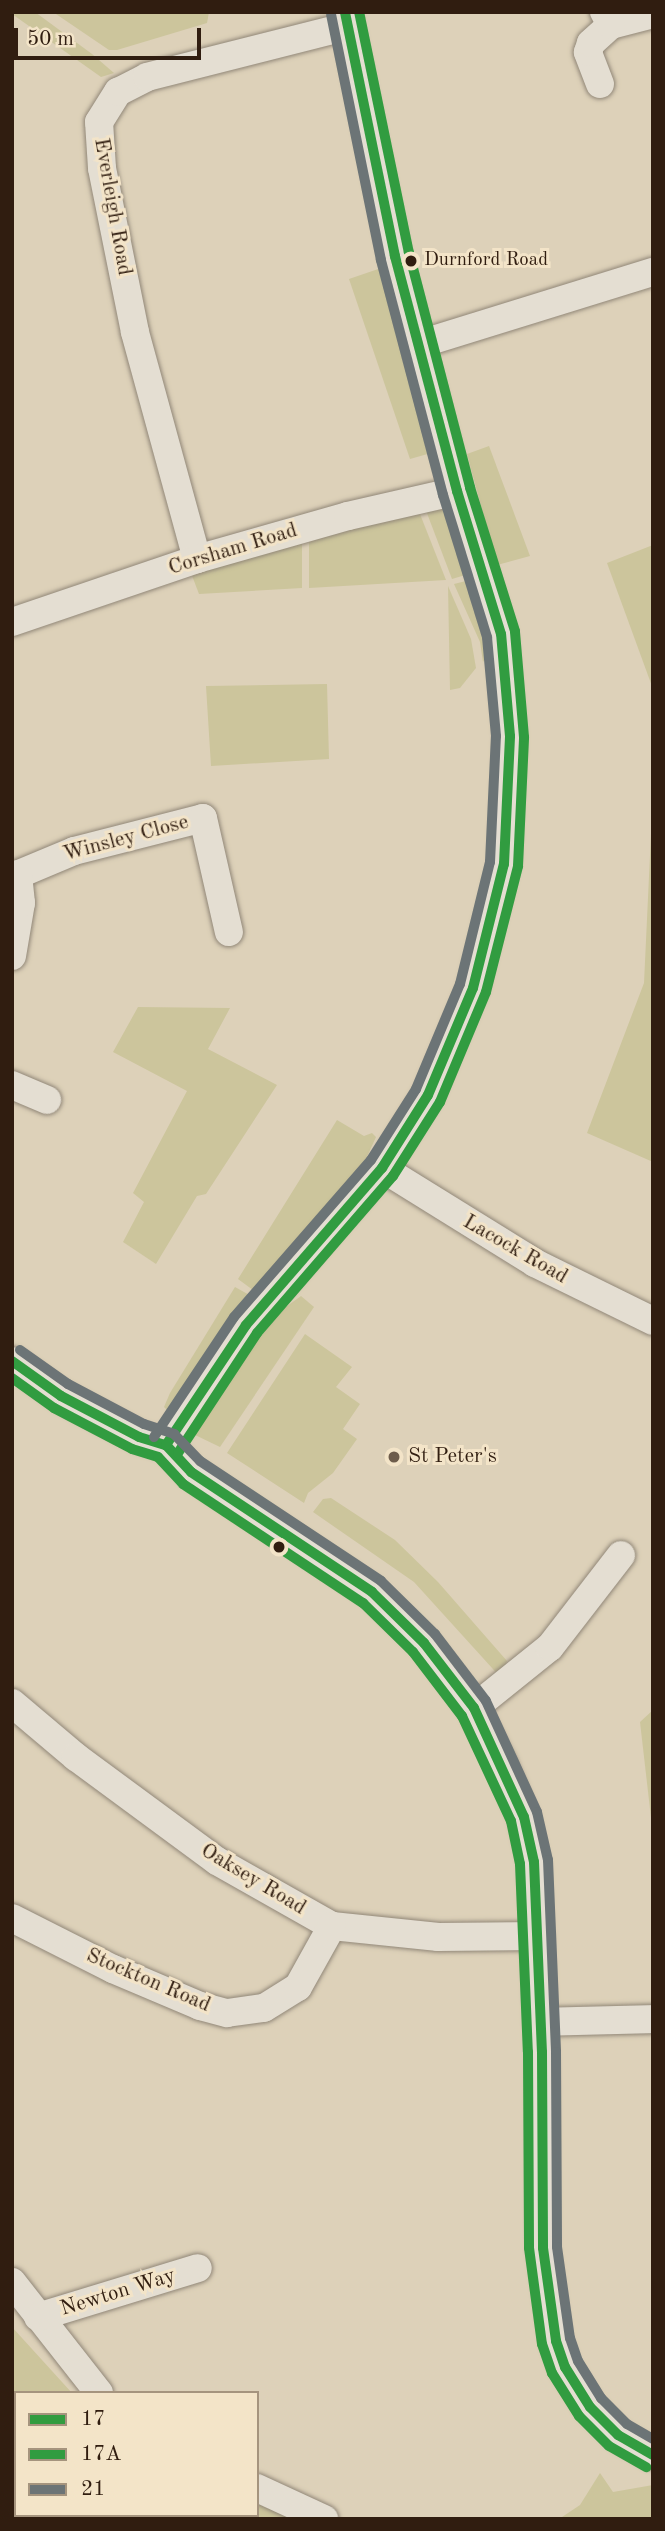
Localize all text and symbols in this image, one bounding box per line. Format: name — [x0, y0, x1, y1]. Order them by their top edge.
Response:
scale bar — [18, 14, 205, 58]
text: 50 m — [27, 29, 74, 50]
street label: Everleigh Road — [87, 136, 137, 278]
place label: Durnford Road — [424, 250, 548, 272]
marker: Durnford Road — [404, 254, 418, 268]
street label: Corsham Road — [166, 518, 300, 582]
street label: Winsley Close — [60, 810, 192, 868]
street label: Lacock Road — [458, 1210, 572, 1290]
place label: St Peter's — [408, 1444, 497, 1470]
marker: St Peter's — [386, 1449, 402, 1465]
unlabelled marker — [272, 1540, 286, 1554]
street label: Oaksey Road — [196, 1839, 310, 1921]
street label: Stockton Road — [82, 1943, 214, 2019]
street label: Newton Way — [57, 2264, 179, 2322]
legend — [14, 2391, 259, 2517]
text: 17 — [81, 2409, 105, 2430]
text: 17A — [81, 2444, 121, 2465]
text: 21 — [81, 2479, 105, 2500]

